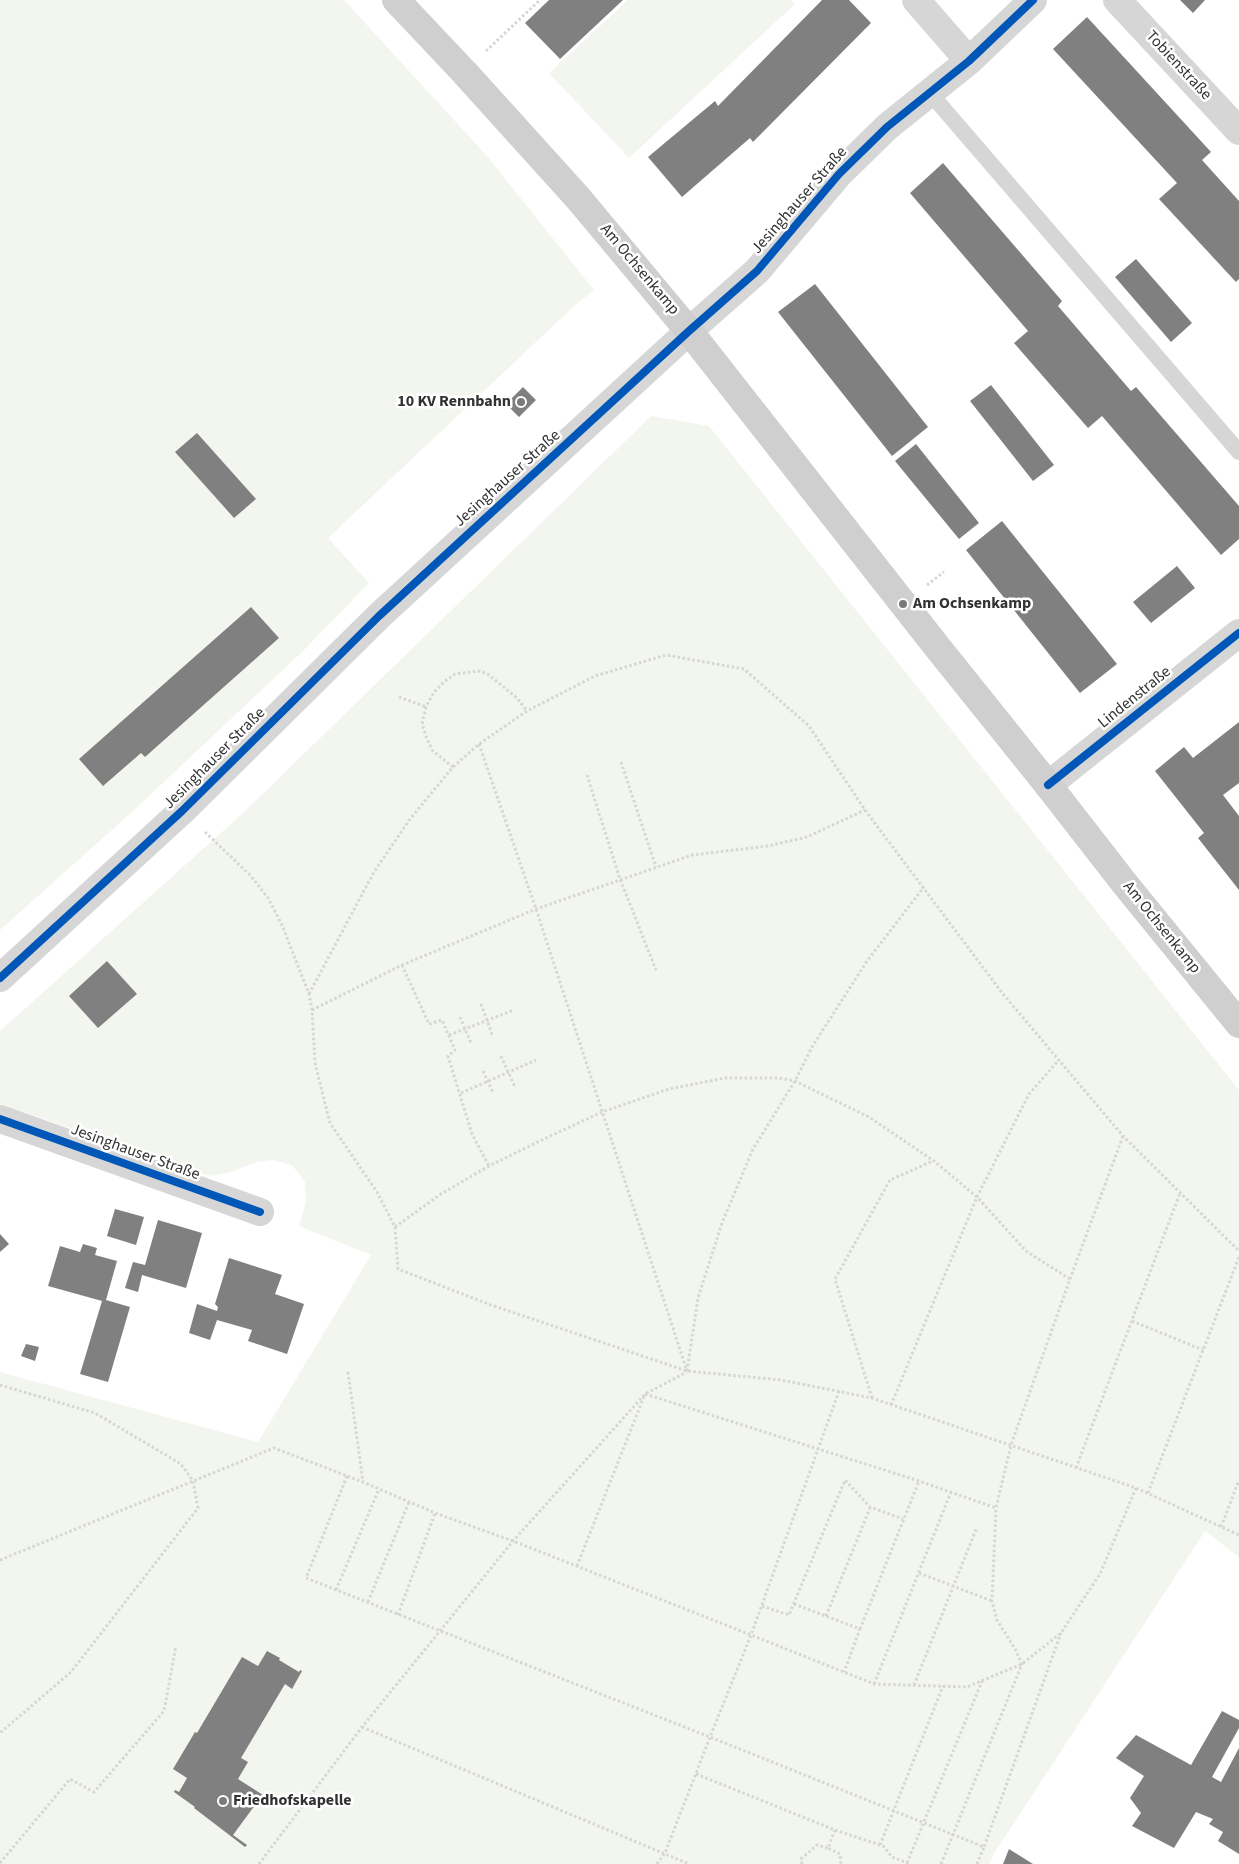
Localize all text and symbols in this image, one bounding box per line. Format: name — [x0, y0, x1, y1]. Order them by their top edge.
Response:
street label: Tobienstraße — [1141, 27, 1215, 105]
street label: Jesinghauser Straße — [748, 143, 852, 259]
street label: Am Ochsenkamp — [595, 220, 683, 320]
place label: 10 KV Rennbahn — [397, 392, 511, 412]
marker: 10 KV Rennbahn — [515, 396, 527, 408]
street label: Jesinghauser Straße — [451, 426, 565, 532]
place label: Am Ochsenkamp — [913, 594, 1031, 614]
marker: Am Ochsenkamp — [897, 598, 909, 610]
street label: Lindenstraße — [1095, 663, 1175, 733]
street label: Jesinghauser Straße — [160, 704, 270, 814]
street label: Am Ochsenkamp — [1118, 878, 1204, 978]
street label: Jesinghauser Straße — [68, 1121, 202, 1185]
place label: Friedhofskapelle — [233, 1791, 352, 1811]
marker: Friedhofskapelle — [217, 1795, 229, 1807]

